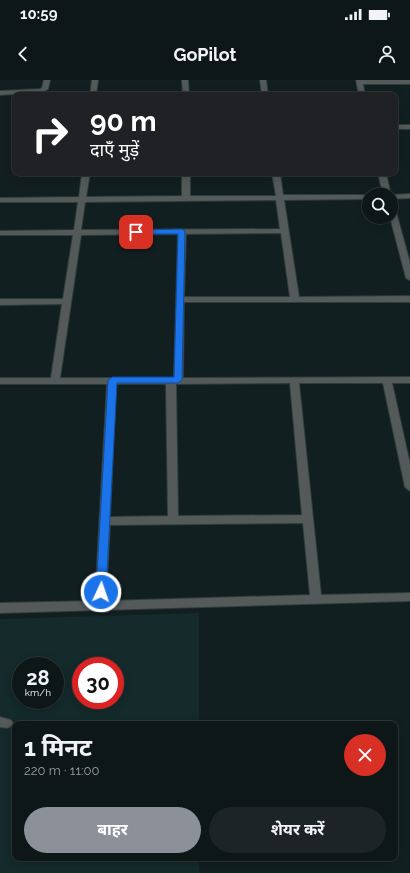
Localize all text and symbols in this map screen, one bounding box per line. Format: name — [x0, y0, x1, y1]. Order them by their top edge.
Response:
text: 10:59 — [20, 5, 57, 23]
icon: back — [12, 43, 34, 65]
icon: person — [376, 43, 398, 65]
text: GoPilot — [174, 44, 236, 65]
text: 90 m — [90, 105, 156, 138]
icon: right — [24, 108, 76, 160]
text: दाएँ मुड़ें — [90, 139, 139, 160]
map controls — [362, 188, 398, 224]
button: search — [362, 188, 398, 224]
pin — [119, 215, 153, 249]
icon: arrive — [125, 221, 147, 243]
position arrow — [80, 571, 122, 613]
speed limit sign: 30 — [72, 657, 124, 709]
text: 28 — [26, 666, 50, 690]
text: km/h — [25, 687, 51, 698]
text: 1 मिनट — [24, 733, 92, 762]
button: close — [344, 734, 386, 776]
text: 220 m · 11:00 — [24, 763, 99, 778]
button: बाहर — [24, 807, 201, 853]
button: शेयर करें — [209, 807, 386, 853]

